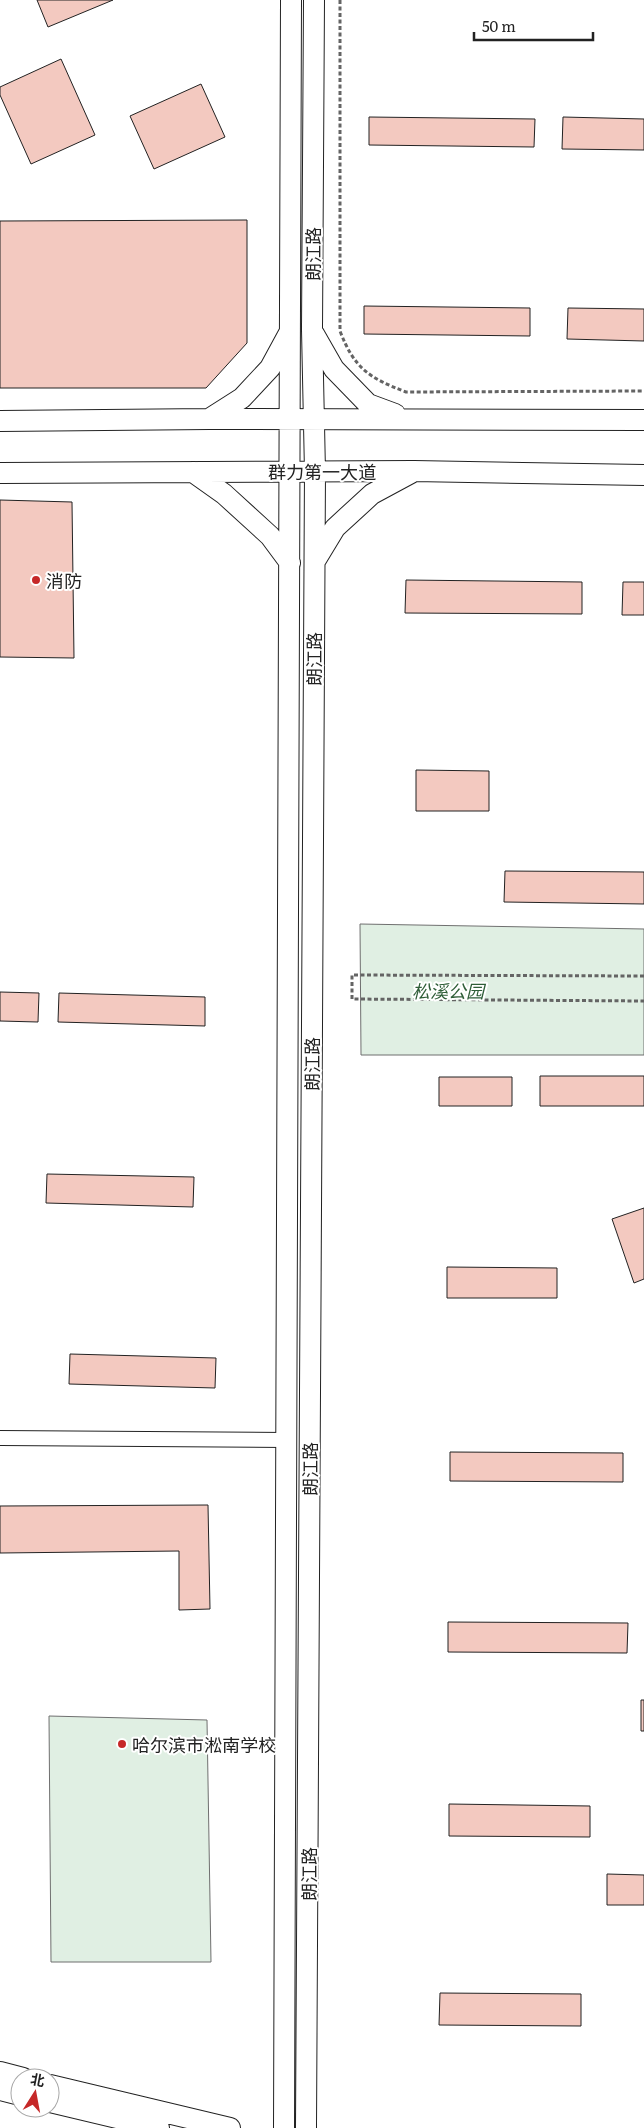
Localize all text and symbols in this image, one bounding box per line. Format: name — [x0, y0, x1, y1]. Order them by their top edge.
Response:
scale bar — [474, 10, 593, 42]
text: 50 m — [482, 14, 516, 37]
street label: 朗江路 — [299, 227, 326, 281]
street label: 群力第一大道 — [268, 458, 376, 485]
place label: 消防 — [46, 567, 82, 594]
marker: 消防 — [30, 574, 42, 586]
street label: 朗江路 — [300, 632, 327, 686]
park label: 松溪公园 — [412, 977, 487, 1004]
street label: 朗江路 — [298, 1037, 325, 1091]
street label: 朗江路 — [296, 1442, 323, 1496]
place label: 哈尔滨市淞南学校 — [132, 1731, 276, 1758]
marker: 哈尔滨市淞南学校 — [116, 1738, 128, 1750]
street label: 朗江路 — [295, 1847, 322, 1901]
north arrow — [10, 2068, 60, 2118]
text: 北 — [29, 2068, 46, 2090]

